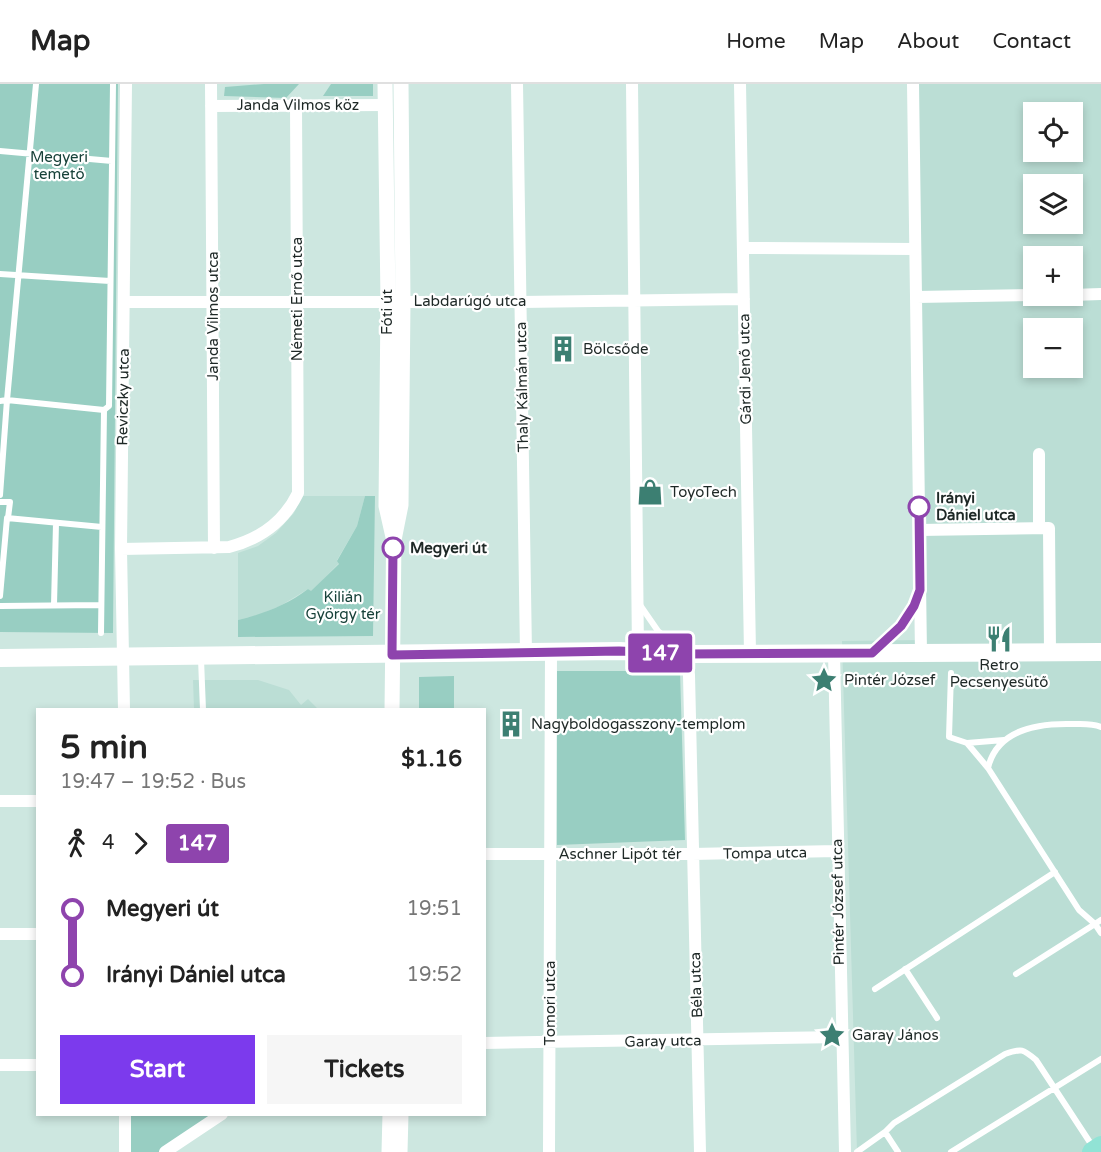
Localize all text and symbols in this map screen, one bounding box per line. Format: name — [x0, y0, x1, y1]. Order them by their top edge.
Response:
text: Map — [30, 24, 90, 58]
text: Home — [726, 29, 786, 54]
text: Map — [819, 29, 864, 54]
text: About — [897, 29, 959, 54]
text: Contact — [992, 29, 1071, 54]
street label: Janda Vilmos köz — [237, 96, 359, 114]
map controls — [1023, 102, 1083, 378]
button: locate — [1023, 102, 1083, 162]
park label: Megyeri temető — [30, 148, 88, 183]
button: layers — [1023, 174, 1083, 234]
street label: Németi Ernő utca — [288, 237, 306, 361]
button: + — [1023, 246, 1083, 306]
street label: Janda Vilmos utca — [204, 251, 222, 381]
street label: Fóti út — [378, 289, 396, 335]
street label: Labdarúgó utca — [414, 292, 526, 310]
street label: Gárdi Jenő utca — [735, 313, 755, 425]
button: − — [1023, 318, 1083, 378]
street label: Thaly Kálmán utca — [512, 321, 532, 453]
building icon: Bölcsőde — [548, 334, 578, 364]
place label: Bölcsőde — [583, 340, 648, 358]
street label: Reviczky utca — [113, 348, 133, 446]
shop icon: ToyoTech — [635, 477, 665, 507]
place label: ToyoTech — [670, 483, 737, 501]
place label: Irányi Dániel utca — [936, 489, 1016, 524]
marker: Irányi Dániel utca — [908, 496, 930, 518]
marker: Megyeri út — [382, 537, 404, 559]
place label: Megyeri út — [410, 539, 487, 558]
park label: Kilián György tér — [305, 588, 381, 623]
restaurant icon: Retro Pecsenyesütő — [984, 624, 1014, 654]
line badge: 147 — [626, 634, 694, 672]
text: 147 — [640, 641, 680, 666]
place label: Retro Pecsenyesütő — [950, 656, 1048, 691]
place icon: Pintér József — [809, 665, 839, 695]
place label: Pintér József — [844, 671, 936, 689]
building icon: Nagyboldogasszony-templom — [496, 709, 526, 739]
place label: Nagyboldogasszony-templom — [531, 715, 746, 733]
text: 5 min — [60, 728, 148, 767]
text: $1.16 — [401, 746, 462, 772]
text: 19:47 – 19:52 · Bus — [60, 770, 246, 794]
icon: walk — [60, 827, 93, 860]
icon: forward — [124, 827, 157, 860]
text: 4 — [102, 831, 115, 855]
text: 147 — [178, 831, 217, 856]
street label: Pintér József utca — [828, 839, 848, 965]
street label: Tompa utca — [723, 843, 807, 863]
street label: Aschner Lipót tér — [558, 845, 682, 863]
text: Megyeri út — [106, 896, 219, 922]
text: 19:51 — [407, 897, 462, 921]
street label: Béla utca — [686, 952, 706, 1018]
street label: Tomori utca — [541, 961, 559, 1045]
text: Irányi Dániel utca — [106, 962, 286, 988]
text: 19:52 — [407, 963, 462, 987]
place icon: Garay János — [817, 1020, 847, 1050]
place label: Garay János — [852, 1026, 939, 1044]
street label: Garay utca — [624, 1031, 702, 1051]
button: Start — [60, 1035, 255, 1104]
button: Tickets — [267, 1035, 462, 1104]

